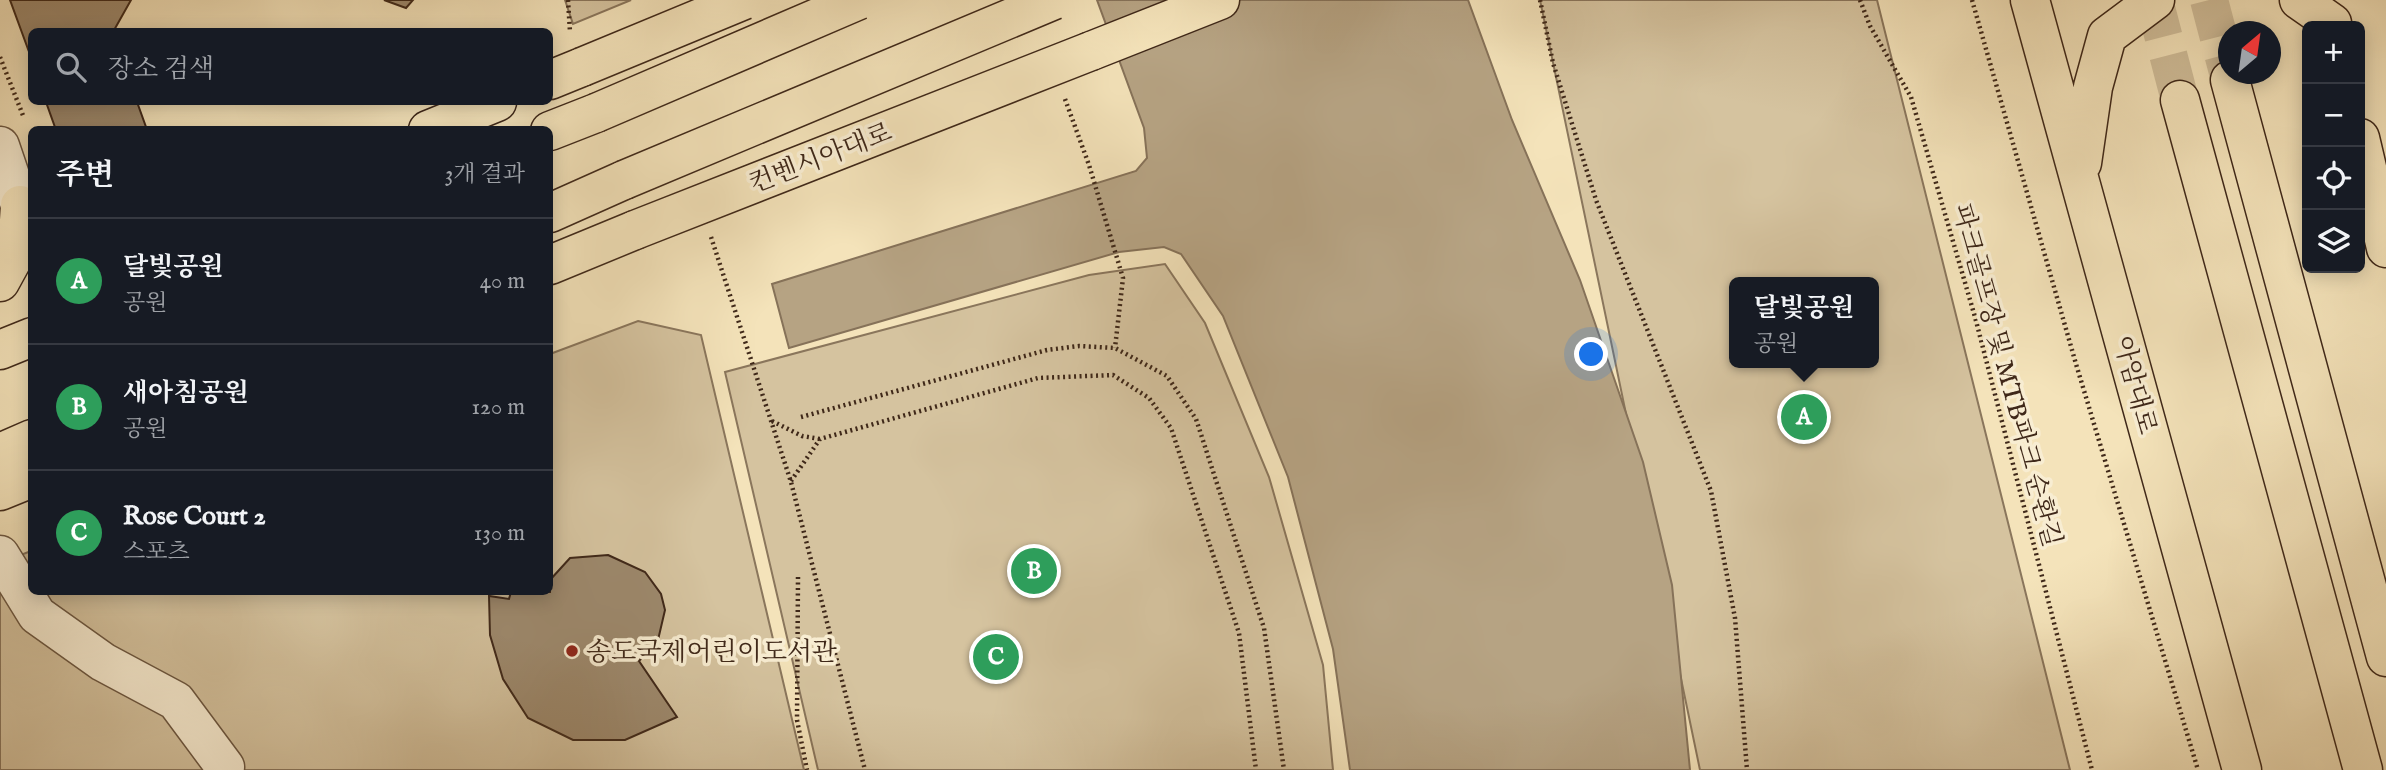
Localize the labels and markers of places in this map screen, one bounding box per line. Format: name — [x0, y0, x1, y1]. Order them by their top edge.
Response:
pin: A — [1781, 391, 1827, 443]
pin: B — [1011, 545, 1057, 597]
pin: C — [973, 631, 1019, 683]
place label: 송도국제어린이도서관 — [586, 636, 837, 669]
marker: 송도국제어린이도서관 — [564, 643, 580, 659]

